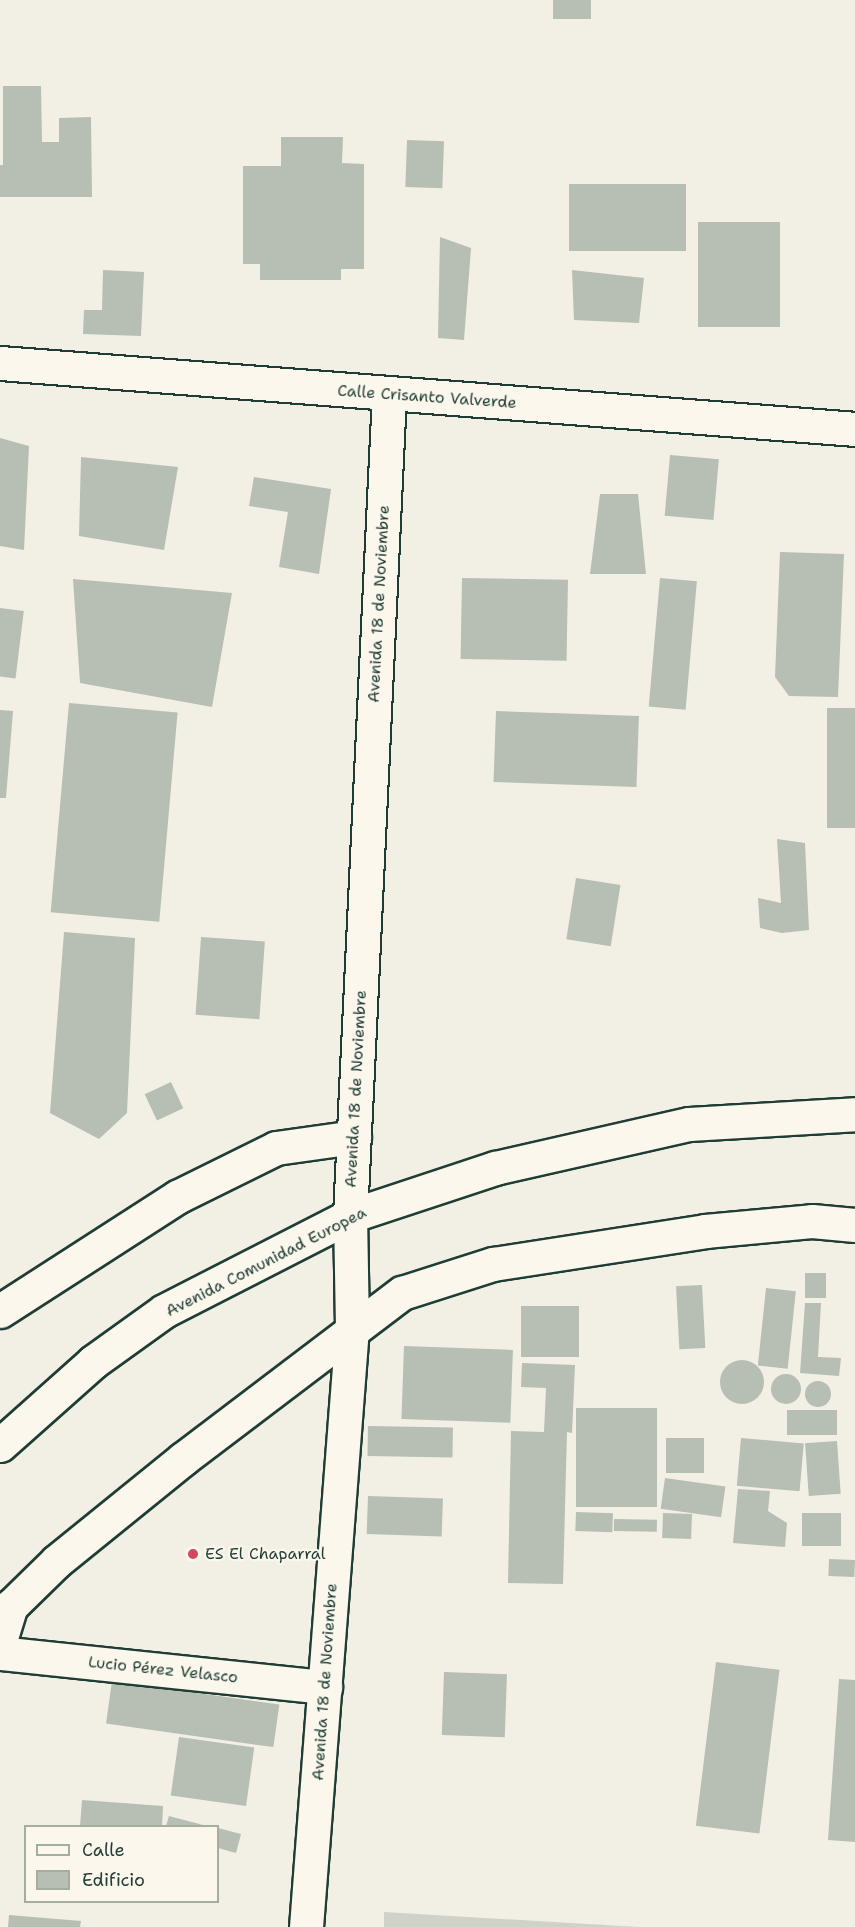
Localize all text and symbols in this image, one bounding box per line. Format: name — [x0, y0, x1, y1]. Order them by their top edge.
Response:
street label: Calle Crisanto Valverde — [337, 381, 517, 413]
street label: Avenida 18 de Noviembre — [364, 505, 394, 703]
street label: Avenida 18 de Noviembre — [341, 990, 371, 1188]
street label: Avenida Comunidad Europea — [163, 1203, 369, 1321]
place label: ES El Chaparral — [205, 1544, 326, 1564]
marker: ES El Chaparral — [186, 1547, 200, 1561]
street label: Avenida 18 de Noviembre — [309, 1583, 341, 1781]
street label: Lucio Pérez Velasco — [87, 1653, 239, 1687]
legend — [24, 1825, 219, 1903]
text: Calle — [82, 1838, 125, 1862]
text: Edificio — [82, 1868, 145, 1892]

